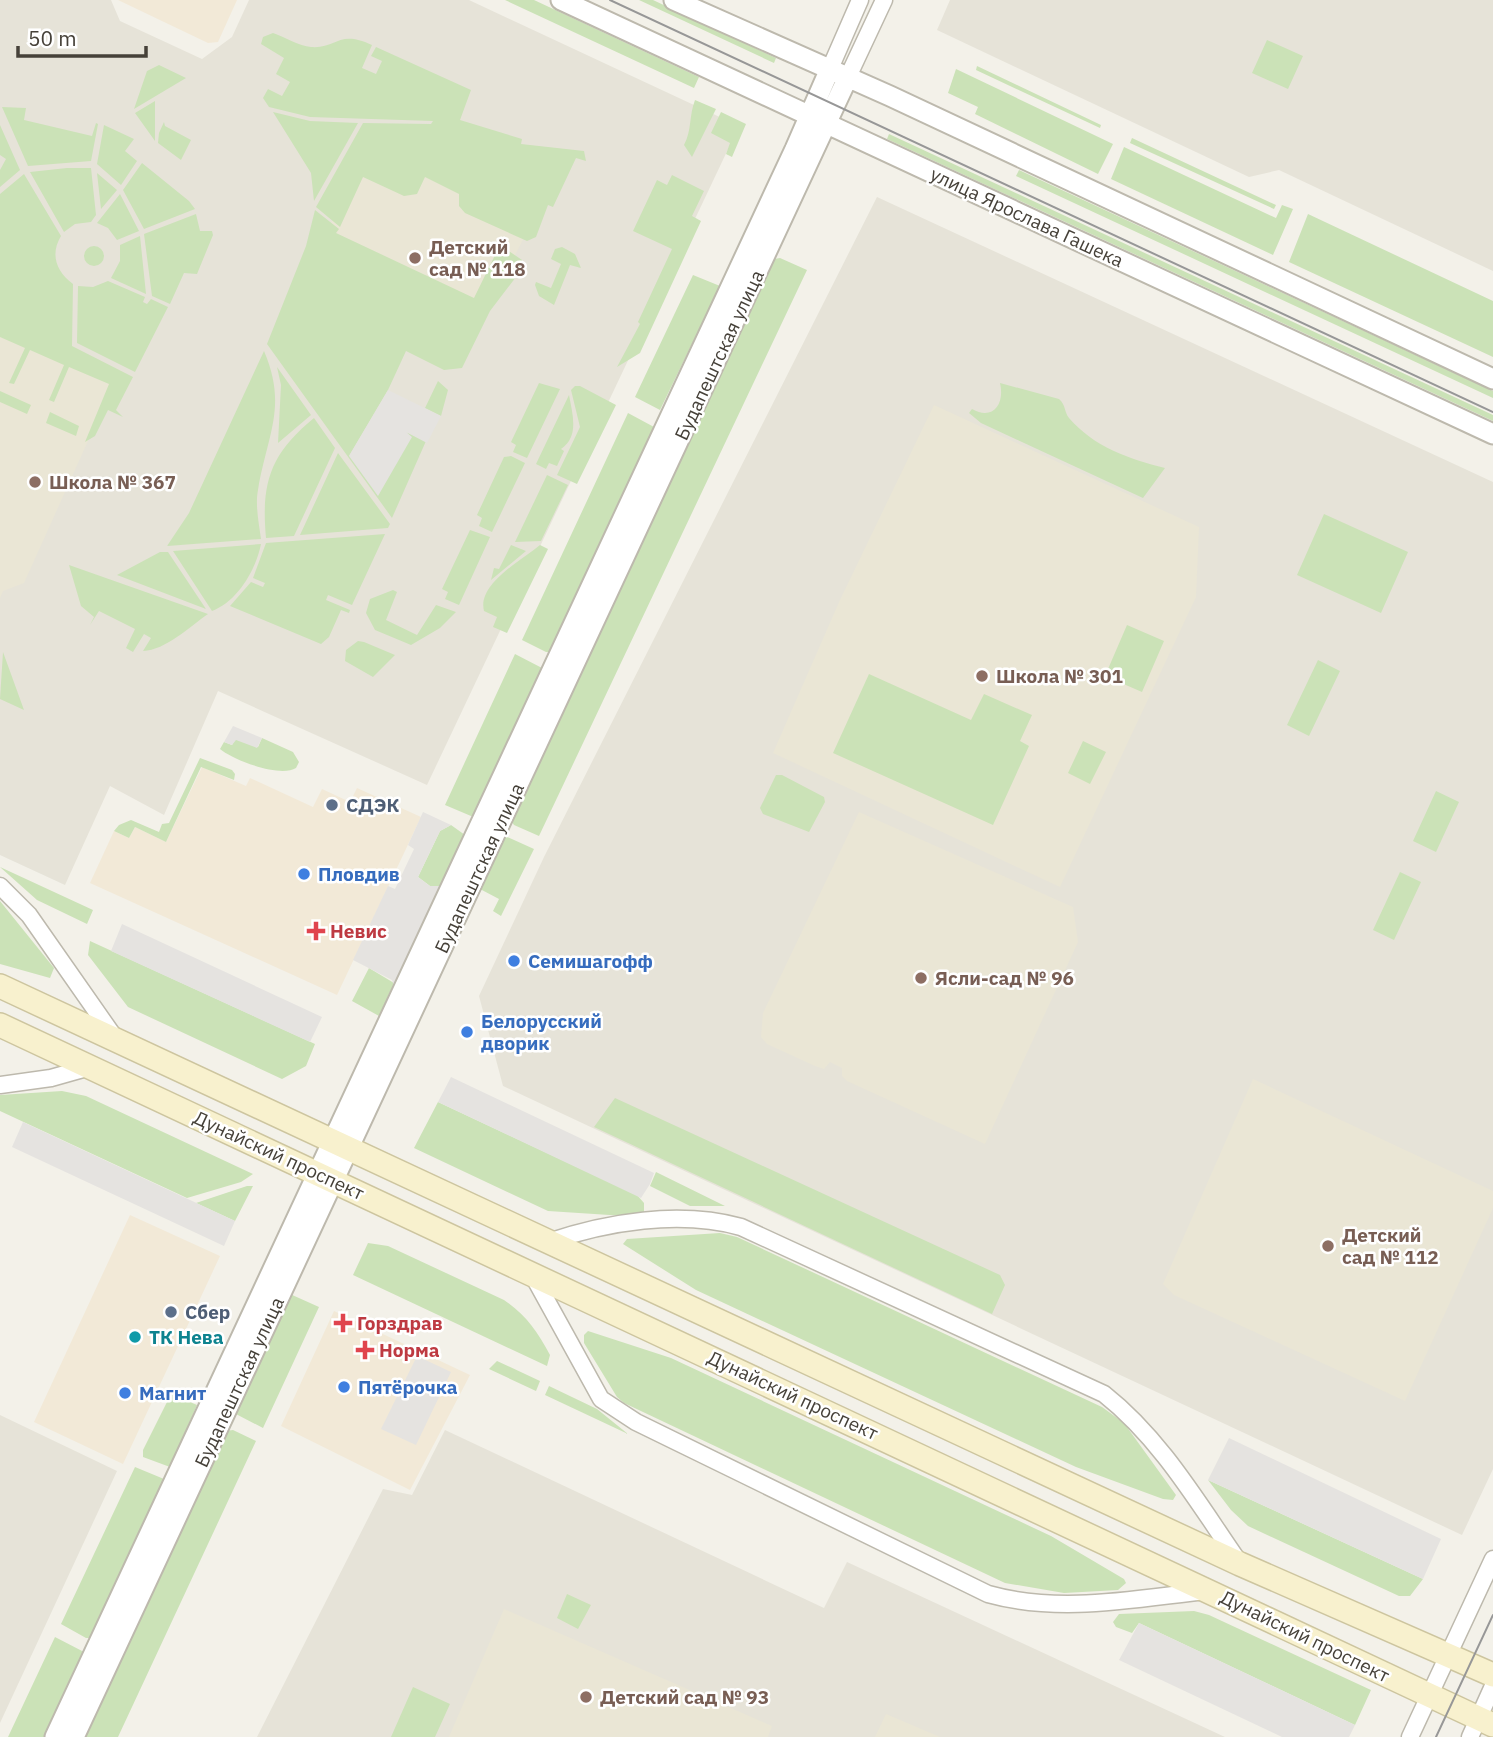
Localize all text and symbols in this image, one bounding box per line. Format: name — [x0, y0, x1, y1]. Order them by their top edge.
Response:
scale bar — [18, 14, 145, 58]
text: 50 m — [28, 24, 77, 52]
street label: улица Ярослава Гашека — [927, 162, 1127, 272]
place label: Детский сад № 118 — [429, 235, 526, 281]
marker: Детский сад № 118 — [407, 250, 423, 266]
street label: Будапештская улица — [669, 266, 769, 444]
place label: Школа № 367 — [49, 470, 176, 494]
marker: Школа № 367 — [27, 474, 43, 490]
place label: Школа № 301 — [996, 664, 1123, 688]
marker: Школа № 301 — [974, 668, 990, 684]
street label: Будапештская улица — [429, 779, 529, 957]
place label: СДЭК — [346, 793, 400, 817]
marker: СДЭК — [324, 797, 340, 813]
place label: Пловдив — [318, 862, 400, 886]
marker: Пловдив — [296, 866, 312, 882]
place label: Невис — [330, 919, 387, 943]
marker: Невис — [308, 923, 324, 939]
place label: Семишагофф — [528, 949, 653, 973]
marker: Семишагофф — [506, 953, 522, 969]
place label: Ясли-сад № 96 — [935, 966, 1074, 990]
marker: Ясли-сад № 96 — [913, 970, 929, 986]
place label: Белорусский дворик — [481, 1009, 602, 1055]
marker: Белорусский дворик — [459, 1024, 475, 1040]
street label: Дунайский проспект — [190, 1105, 368, 1205]
place label: Детский сад № 112 — [1342, 1223, 1439, 1269]
marker: Детский сад № 112 — [1320, 1238, 1336, 1254]
street label: Будапештская улица — [189, 1293, 289, 1471]
place label: Сбер — [185, 1300, 230, 1324]
marker: Сбер — [163, 1304, 179, 1320]
place label: Горздрав — [357, 1311, 443, 1335]
marker: Горздрав — [335, 1315, 351, 1331]
place label: ТК Нева — [149, 1325, 224, 1349]
marker: ТК Нева — [127, 1329, 143, 1345]
place label: Норма — [379, 1338, 440, 1362]
marker: Норма — [357, 1342, 373, 1358]
street label: Дунайский проспект — [704, 1345, 882, 1445]
place label: Пятёрочка — [358, 1375, 458, 1399]
marker: Пятёрочка — [336, 1379, 352, 1395]
place label: Магнит — [139, 1381, 206, 1405]
marker: Магнит — [117, 1385, 133, 1401]
street label: Дунайский проспект — [1216, 1585, 1394, 1687]
place label: Детский сад № 93 — [600, 1685, 769, 1709]
marker: Детский сад № 93 — [578, 1689, 594, 1705]

